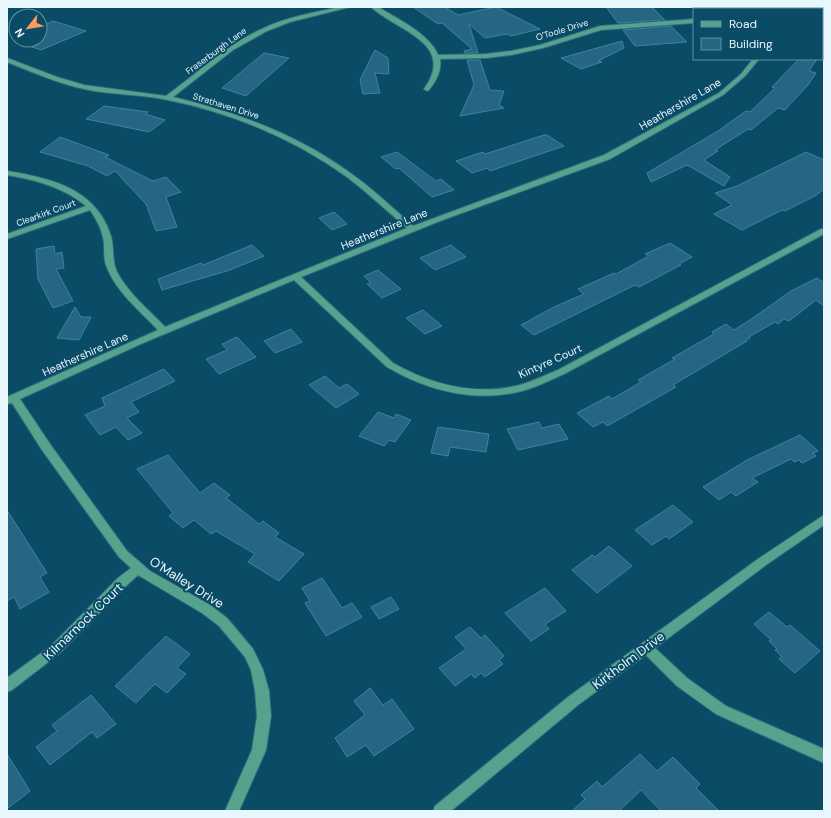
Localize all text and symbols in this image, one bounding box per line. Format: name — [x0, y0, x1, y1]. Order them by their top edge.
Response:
north arrow — [8, 8, 48, 48]
legend — [693, 8, 823, 60]
street label: O'Toole Drive — [534, 16, 590, 44]
text: Road — [729, 16, 757, 32]
street label: Fraserburgh Lane — [183, 25, 249, 77]
text: N — [11, 26, 27, 40]
text: Building — [729, 36, 773, 52]
street label: Heathershire Lane — [636, 75, 724, 133]
street label: Strathaven Drive — [191, 90, 261, 122]
street label: Clearkirk Court — [15, 197, 78, 229]
street label: Heathershire Lane — [339, 205, 429, 253]
street label: Heathershire Lane — [40, 329, 130, 379]
street label: Kintyre Court — [516, 341, 584, 381]
street label: O'Malley Drive — [146, 553, 227, 612]
street label: Kilmarnock Court — [40, 579, 127, 664]
street label: Kirkholm Drive — [589, 628, 668, 693]

